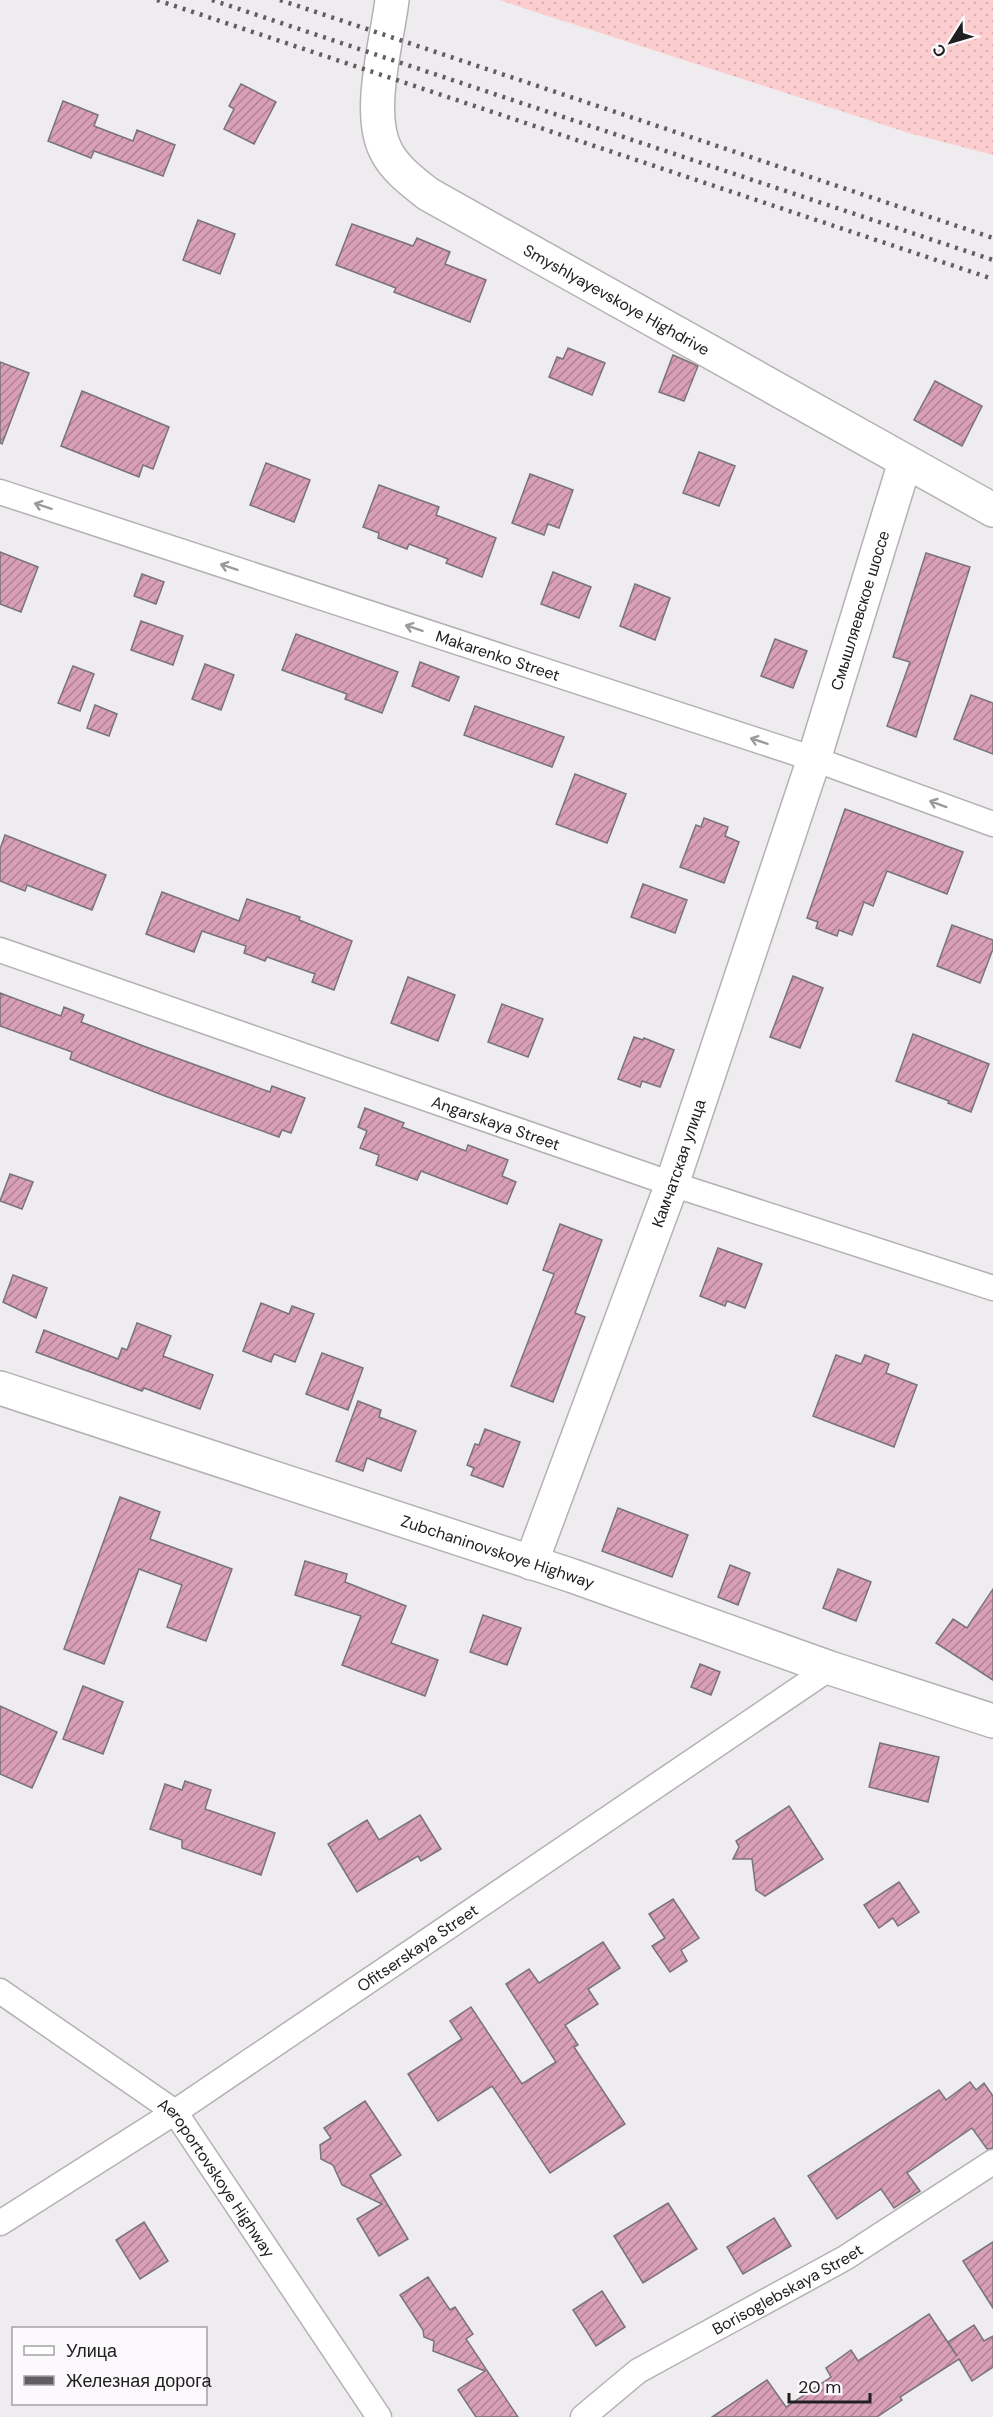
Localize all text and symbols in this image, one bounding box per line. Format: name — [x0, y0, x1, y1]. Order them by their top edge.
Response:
north arrow — [921, 12, 981, 72]
text: С — [927, 39, 951, 62]
street label: Smyshlyayevskoye Highdrive — [520, 239, 713, 360]
one-way arrow — [34, 500, 53, 511]
street label: Смышляевское шоссе — [826, 528, 894, 693]
one-way arrow — [220, 561, 239, 572]
one-way arrow — [405, 622, 424, 633]
street label: Makarenko Street — [433, 626, 563, 686]
one-way arrow — [750, 735, 769, 746]
one-way arrow — [929, 798, 948, 809]
street label: Angarskaya Street — [429, 1091, 563, 1155]
street label: Камчатская улица — [647, 1096, 711, 1231]
street label: Zubchaninovskoye Highway — [398, 1510, 597, 1594]
street label: Ofitserskaya Street — [353, 1900, 482, 1997]
street label: Aeroportovskoye Highway — [154, 2093, 279, 2262]
street label: Borisoglebskaya Street — [708, 2239, 867, 2340]
legend — [12, 2327, 207, 2405]
text: Улица — [66, 2339, 118, 2363]
scale bar — [789, 2366, 870, 2404]
text: Железная дорога — [66, 2369, 212, 2393]
text: 20 m — [798, 2375, 841, 2399]

